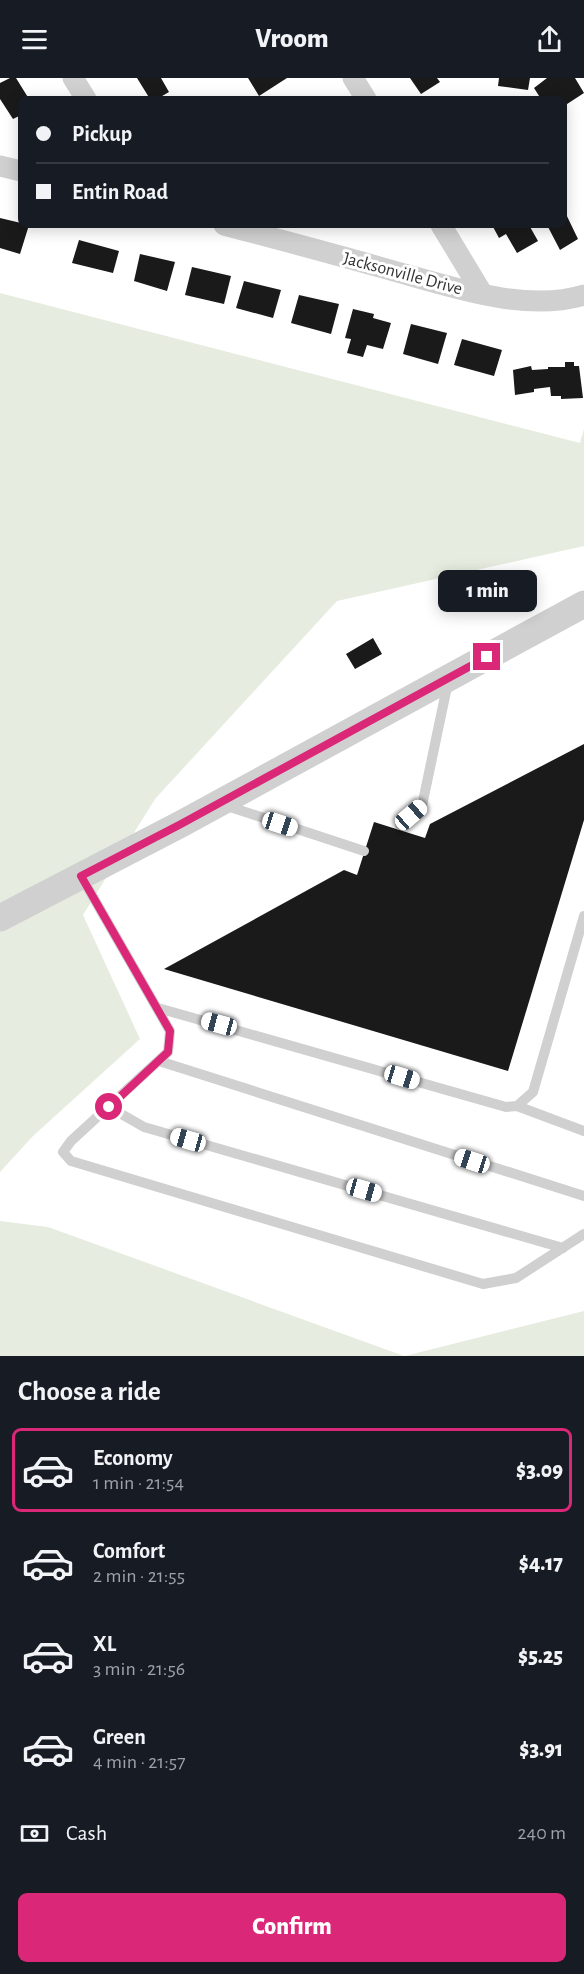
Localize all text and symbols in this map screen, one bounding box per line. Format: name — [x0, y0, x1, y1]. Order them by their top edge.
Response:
icon: menu — [18, 23, 51, 56]
icon: share — [533, 23, 566, 56]
text: Vroom — [255, 25, 329, 52]
text: Pickup — [72, 123, 132, 145]
text: Entin Road — [72, 181, 168, 203]
street label: Jacksonville Drive — [341, 249, 464, 299]
callout: 1 min — [438, 570, 536, 612]
text: 1 min — [466, 581, 509, 601]
route end — [473, 643, 500, 670]
car — [392, 796, 430, 834]
car — [260, 810, 300, 838]
car — [199, 1011, 239, 1037]
car — [382, 1063, 422, 1091]
route start — [95, 1093, 122, 1120]
car — [168, 1126, 208, 1154]
car — [452, 1147, 492, 1175]
car — [344, 1176, 384, 1204]
text: Choose a ride — [18, 1378, 161, 1405]
icon: car — [21, 1443, 75, 1497]
text: Economy — [93, 1447, 173, 1469]
text: $3.09 — [516, 1459, 563, 1481]
text: 1 min · 21:54 — [93, 1473, 184, 1493]
icon: car — [21, 1536, 75, 1590]
text: Comfort — [93, 1540, 165, 1562]
text: $4.17 — [519, 1552, 563, 1574]
text: 2 min · 21:55 — [93, 1566, 185, 1586]
icon: car — [21, 1629, 75, 1683]
text: XL — [93, 1633, 116, 1655]
text: $5.25 — [518, 1645, 563, 1667]
text: 3 min · 21:56 — [93, 1659, 185, 1679]
icon: car — [21, 1722, 75, 1776]
text: Green — [93, 1726, 146, 1748]
text: $3.91 — [519, 1738, 563, 1760]
text: 4 min · 21:57 — [93, 1752, 186, 1772]
icon: cash — [18, 1817, 51, 1850]
text: Cash — [66, 1822, 107, 1844]
text: 240 m — [517, 1823, 566, 1843]
button: Confirm — [18, 1893, 566, 1962]

